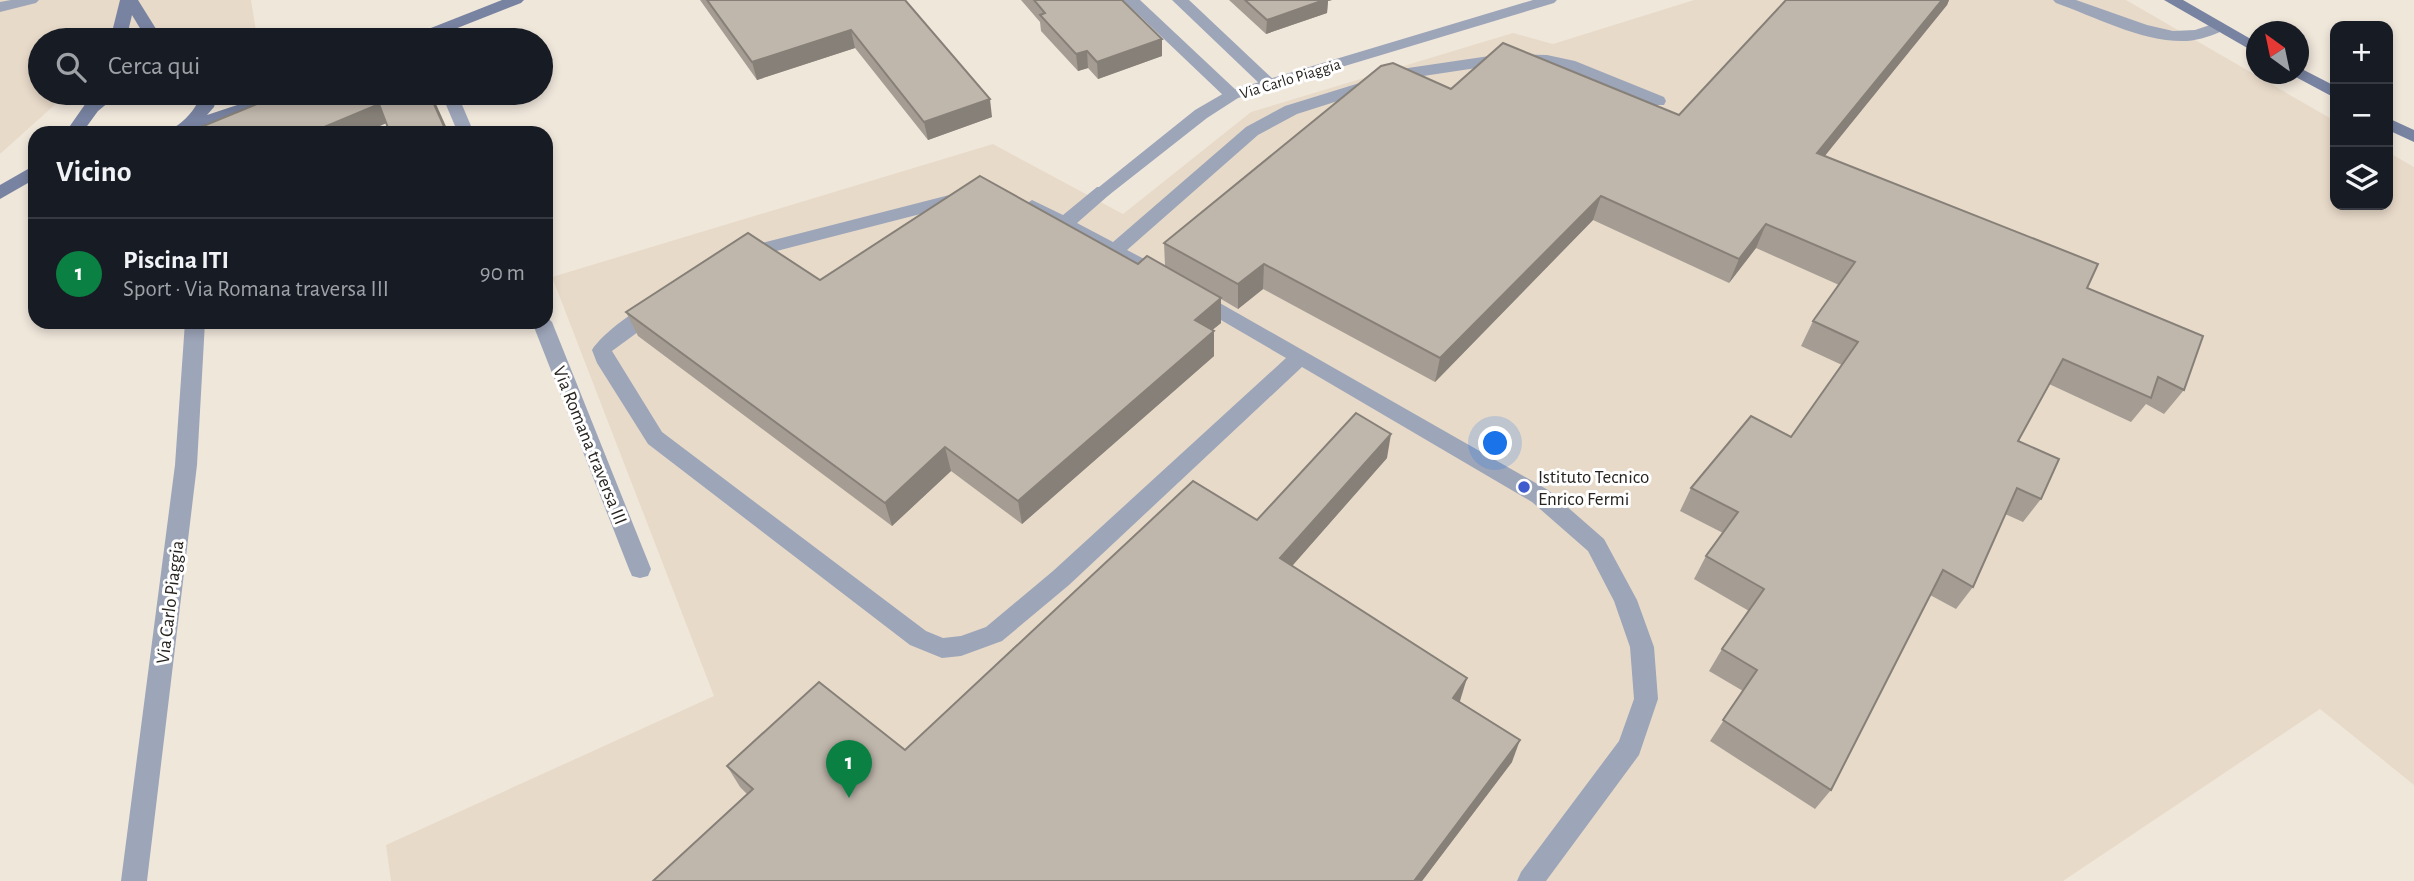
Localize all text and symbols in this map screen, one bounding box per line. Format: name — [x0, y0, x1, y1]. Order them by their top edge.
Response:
north arrow — [2246, 21, 2309, 84]
map controls — [2330, 21, 2393, 210]
button: + — [2330, 21, 2393, 84]
search box — [28, 28, 553, 105]
icon: search — [52, 48, 90, 86]
text: Cerca qui — [108, 53, 200, 79]
street label: Via Carlo Piaggia — [1238, 56, 1343, 102]
button: − — [2330, 84, 2393, 147]
button: layers — [2330, 147, 2393, 210]
text: Vicino — [56, 157, 132, 187]
text: Piscina ITI — [123, 247, 229, 273]
text: 1 — [75, 262, 83, 285]
text: 90 m — [480, 262, 525, 285]
text: Sport · Via Romana traversa III — [123, 278, 389, 301]
street label: Via Romana traversa III — [549, 364, 630, 528]
your location — [1478, 426, 1512, 460]
place label: Istituto Tecnico Enrico Fermi — [1538, 468, 1649, 509]
marker: Istituto Tecnico Enrico Fermi — [1516, 479, 1532, 495]
street label: Via Carlo Piaggia — [153, 539, 188, 665]
pin: 1 — [826, 740, 872, 798]

